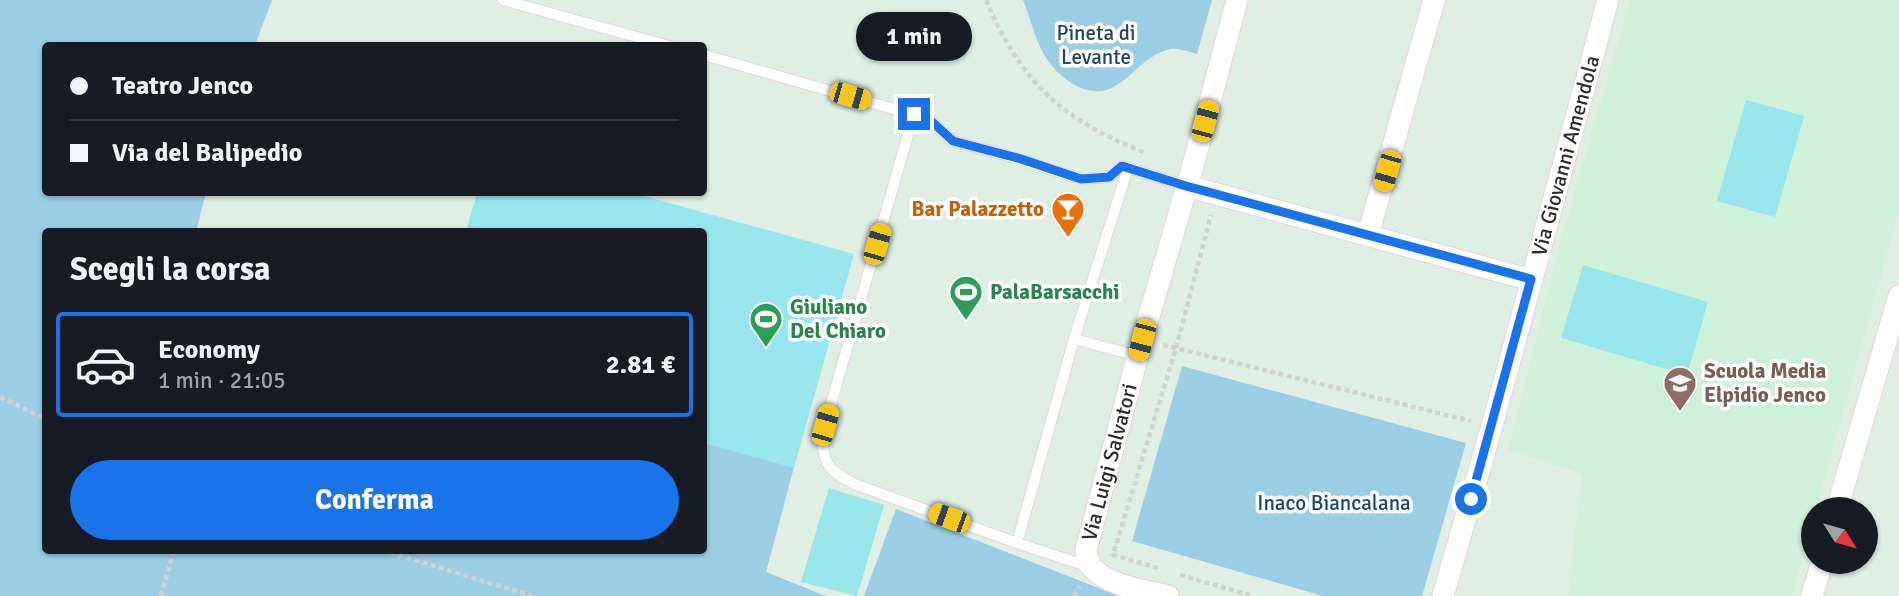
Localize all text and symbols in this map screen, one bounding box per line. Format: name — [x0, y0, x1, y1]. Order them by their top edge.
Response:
callout: 1 min — [856, 12, 972, 61]
park label: Pineta di Levante — [1057, 20, 1135, 70]
text: 1 min — [886, 22, 942, 51]
street label: Via Giovanni Amendola — [1526, 53, 1605, 259]
text: Teatro Jenco — [112, 70, 253, 102]
car — [827, 80, 874, 112]
route end — [898, 98, 930, 130]
car — [1190, 98, 1221, 144]
text: Via del Balipedio — [112, 137, 302, 169]
car — [1372, 148, 1403, 194]
bar icon: Bar Palazzetto — [1049, 190, 1087, 239]
place label: Bar Palazzetto — [912, 196, 1044, 222]
car — [862, 221, 893, 267]
text: Scegli la corsa — [70, 250, 271, 289]
sports icon: PalaBarsacchi — [947, 273, 985, 322]
place label: PalaBarsacchi — [990, 279, 1120, 305]
place label: Giuliano Del Chiaro — [790, 294, 886, 344]
sports icon: Giuliano Del Chiaro — [747, 300, 785, 349]
car — [1127, 317, 1158, 363]
icon: car — [74, 333, 137, 396]
text: Economy — [158, 334, 260, 366]
text: 2.81 € — [606, 349, 675, 381]
place label: Scuola Media Elpidio Jenco — [1704, 358, 1827, 408]
school or university icon: Scuola Media Elpidio Jenco — [1661, 364, 1699, 413]
text: 1 min · 21:05 — [158, 366, 286, 395]
street label: Via Luigi Salvatori — [1076, 381, 1143, 544]
car — [810, 402, 841, 448]
button: Conferma — [70, 460, 679, 540]
route start — [1455, 483, 1487, 515]
park label: Inaco Biancalana — [1257, 490, 1411, 516]
north arrow — [1801, 497, 1878, 574]
map controls — [1801, 497, 1878, 574]
car — [926, 501, 973, 535]

